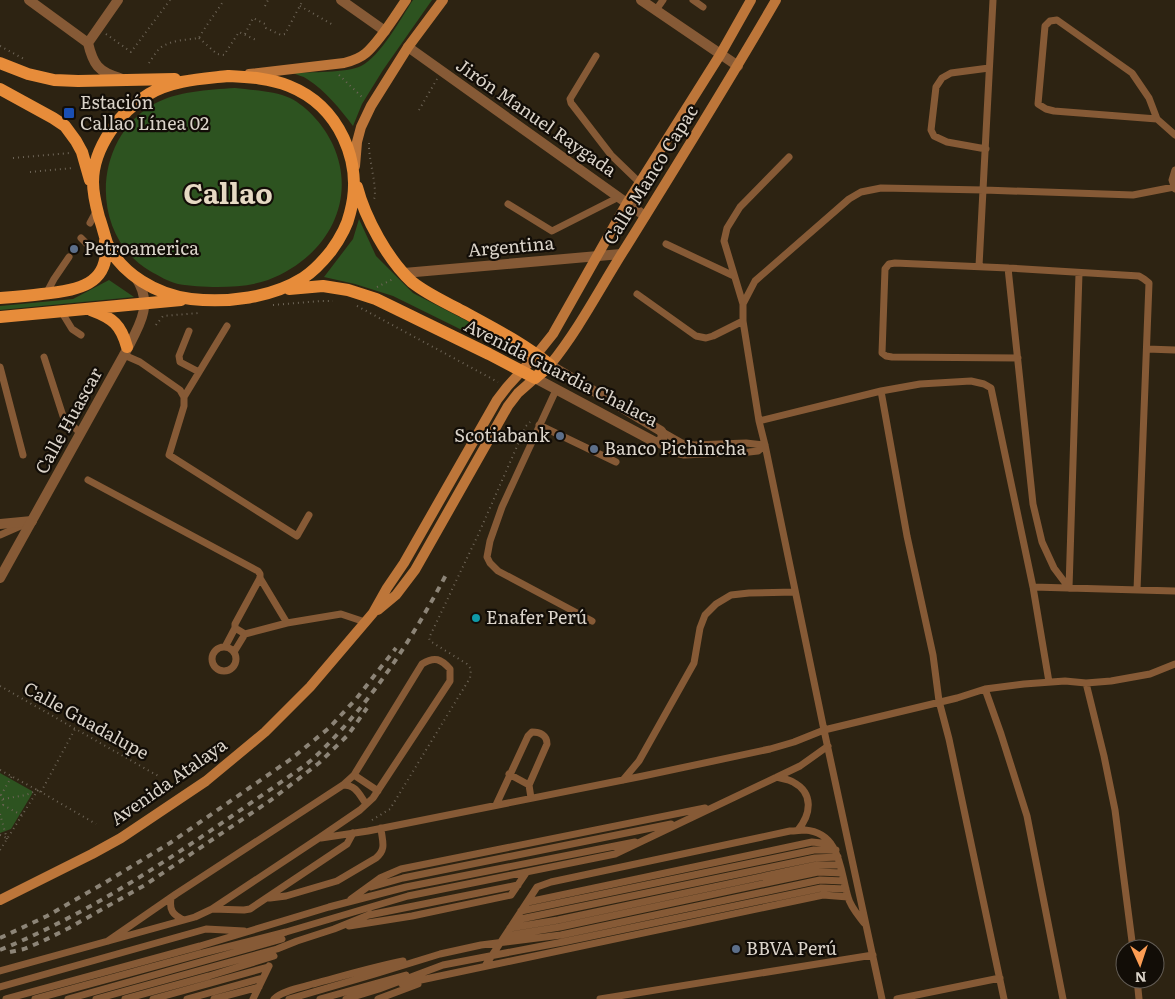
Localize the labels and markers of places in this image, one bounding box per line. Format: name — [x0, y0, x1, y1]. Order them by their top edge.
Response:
place label: Estación Callao Línea 02 — [80, 88, 209, 136]
marker: Estación Callao Línea 02 — [62, 106, 76, 120]
place label: Petroamerica — [84, 234, 199, 261]
marker: Petroamerica — [68, 243, 80, 255]
place label: Scotiabank — [454, 421, 551, 448]
marker: Scotiabank — [554, 430, 566, 442]
place label: Banco Pichincha — [604, 434, 746, 461]
marker: Banco Pichincha — [588, 443, 600, 455]
place label: Enafer Perú — [486, 603, 587, 630]
marker: Enafer Perú — [470, 612, 482, 624]
place label: BBVA Perú — [746, 934, 837, 961]
marker: BBVA Perú — [730, 943, 742, 955]

